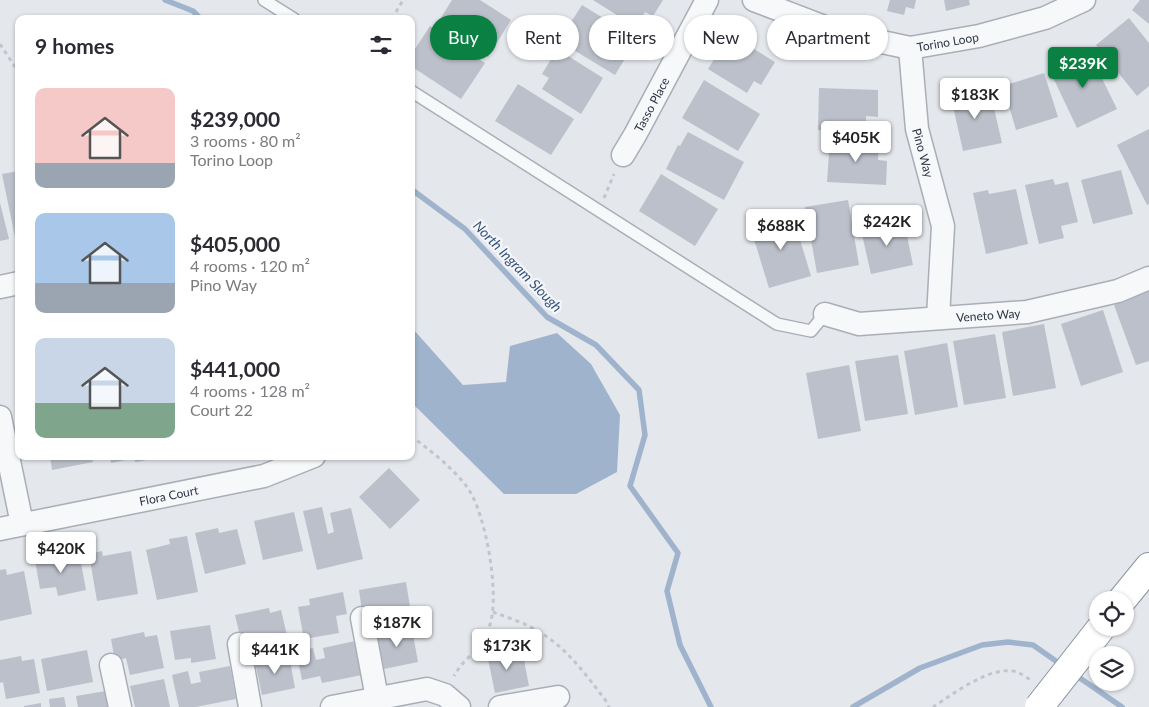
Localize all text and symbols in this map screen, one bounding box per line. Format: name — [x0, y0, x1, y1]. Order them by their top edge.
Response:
chip: Buy — [430, 15, 497, 60]
chip: Rent — [507, 15, 579, 60]
chip: Filters — [589, 15, 674, 60]
chip: New — [684, 15, 757, 60]
chip: Apartment — [767, 15, 888, 60]
street label: Torino Loop — [916, 29, 980, 54]
icon: filters — [367, 31, 395, 59]
text: 9 homes — [35, 33, 114, 58]
pin: $239K — [1048, 46, 1118, 89]
text: $239K — [1059, 53, 1107, 72]
street label: Tasso Place — [631, 74, 672, 134]
pin: $183K — [940, 78, 1010, 120]
text: $183K — [951, 84, 999, 103]
text: $239,000 — [190, 106, 280, 131]
icon: home — [75, 108, 135, 168]
pin: $405K — [821, 120, 891, 163]
text: $405K — [832, 127, 880, 146]
street label: Pino Way — [910, 127, 937, 180]
text: 3 rooms · 80 m² — [190, 131, 301, 150]
text: Torino Loop — [190, 150, 273, 169]
pin: $242K — [852, 204, 922, 247]
pin: $688K — [746, 208, 816, 251]
text: $242K — [863, 211, 911, 230]
text: $688K — [757, 215, 805, 234]
water label: North Ingram Slough — [470, 217, 566, 315]
text: $405,000 — [190, 231, 280, 256]
icon: home — [75, 233, 135, 293]
text: 4 rooms · 120 m² — [190, 256, 310, 275]
text: Pino Way — [190, 275, 257, 294]
street label: Veneto Way — [956, 305, 1022, 325]
text: $441,000 — [190, 356, 280, 381]
icon: home — [75, 358, 135, 418]
text: 4 rooms · 128 m² — [190, 381, 310, 400]
text: Court 22 — [190, 400, 253, 419]
street label: Flora Court — [138, 482, 200, 508]
pin: $420K — [26, 532, 96, 574]
text: $420K — [37, 538, 85, 557]
map controls — [1089, 591, 1134, 691]
button: locate — [1089, 591, 1134, 636]
pin: $187K — [362, 606, 432, 648]
text: $187K — [373, 612, 421, 631]
pin: $173K — [472, 628, 542, 671]
pin: $441K — [240, 632, 310, 675]
text: $173K — [483, 635, 531, 654]
text: $441K — [251, 639, 299, 658]
button: layers — [1089, 646, 1134, 691]

